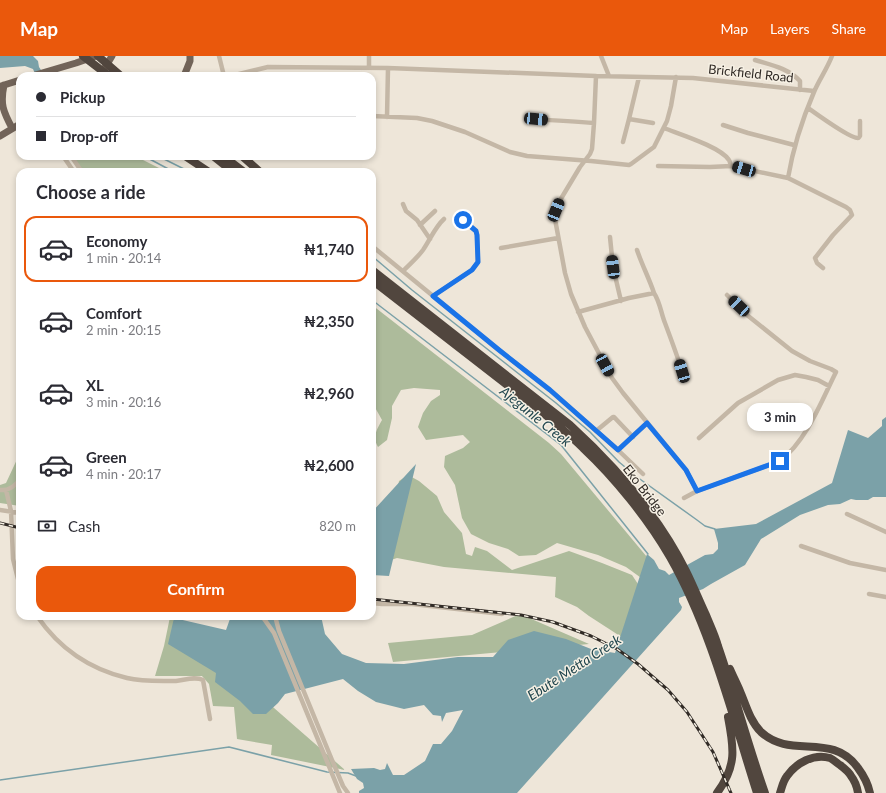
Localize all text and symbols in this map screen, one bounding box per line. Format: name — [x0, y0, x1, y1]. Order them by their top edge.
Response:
text: Map — [20, 17, 58, 40]
text: Map — [720, 20, 748, 37]
text: Layers — [770, 20, 810, 37]
text: Share — [832, 20, 866, 37]
street label: Brickfield Road — [708, 61, 794, 85]
text: Pickup — [60, 88, 105, 106]
car — [524, 112, 548, 126]
text: Drop-off — [60, 127, 118, 145]
car — [731, 160, 757, 178]
text: Choose a ride — [36, 181, 145, 203]
car — [546, 197, 566, 223]
route start — [454, 211, 472, 229]
icon: car — [38, 231, 74, 267]
text: Economy — [86, 232, 147, 250]
text: ₦1,740 — [304, 240, 354, 258]
text: 1 min · 20:14 — [86, 250, 161, 266]
car — [606, 254, 620, 280]
car — [726, 293, 752, 319]
icon: car — [38, 303, 74, 339]
text: Comfort — [86, 304, 142, 322]
text: ₦2,350 — [304, 312, 354, 330]
text: 2 min · 20:15 — [86, 322, 161, 338]
car — [594, 352, 616, 378]
car — [673, 358, 691, 384]
icon: car — [38, 375, 74, 411]
text: XL — [86, 376, 104, 394]
water label: Ajegunle Creek — [496, 381, 575, 450]
text: ₦2,960 — [304, 384, 354, 402]
text: 3 min · 20:16 — [86, 394, 161, 410]
callout: 3 min — [747, 403, 813, 431]
text: 3 min — [764, 409, 796, 425]
icon: car — [38, 447, 74, 483]
text: Green — [86, 448, 127, 466]
route end — [771, 452, 789, 470]
text: ₦2,600 — [304, 456, 354, 474]
street label: Eko Bridge — [620, 461, 670, 519]
text: 4 min · 20:17 — [86, 466, 161, 482]
icon: cash — [36, 515, 58, 537]
text: Cash — [68, 517, 100, 535]
text: 820 m — [319, 518, 356, 534]
button: Confirm — [36, 566, 356, 612]
water label: Ebute Metta Creek — [524, 630, 624, 704]

